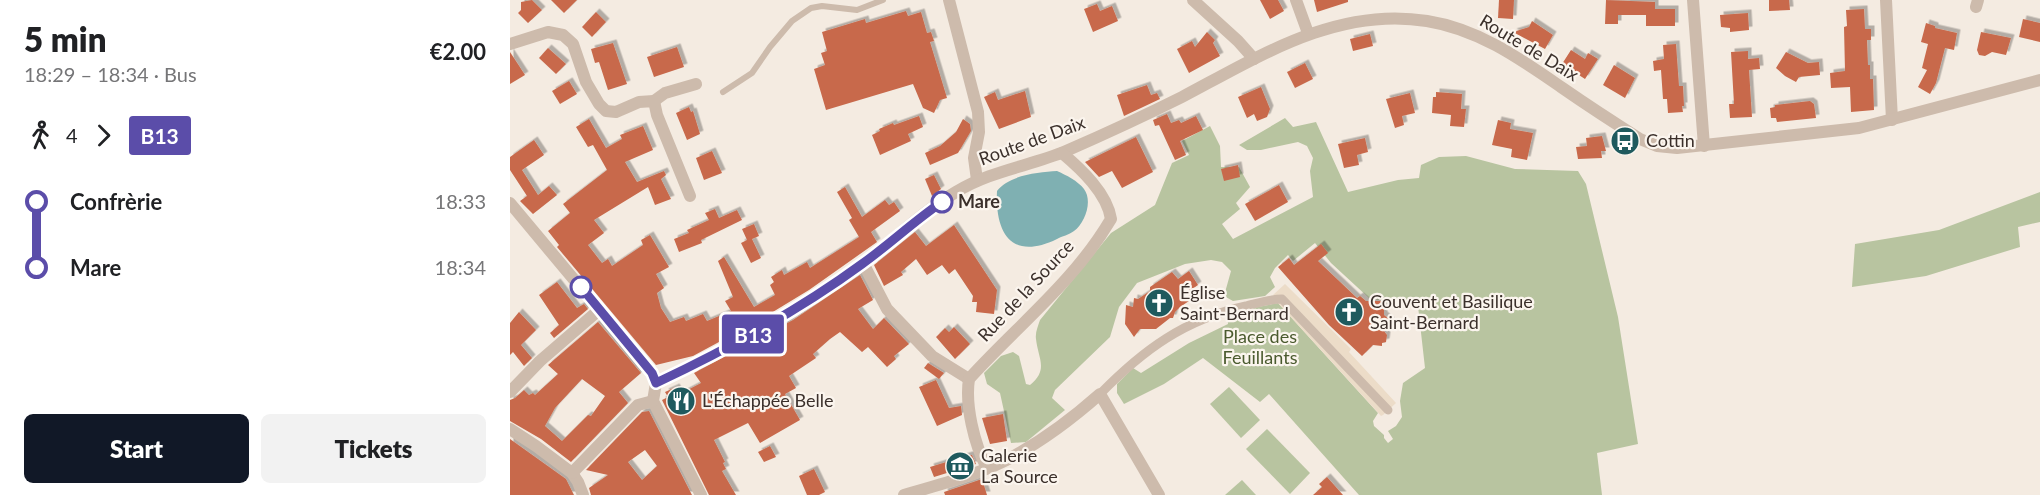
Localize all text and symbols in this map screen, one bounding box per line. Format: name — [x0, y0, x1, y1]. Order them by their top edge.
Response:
street label: Route de Daix — [1476, 9, 1583, 85]
text: 5 min — [24, 19, 106, 59]
text: €2.00 — [430, 38, 486, 65]
text: 18:29 – 18:34 · Bus — [24, 62, 197, 86]
street label: Route de Daix — [976, 111, 1088, 169]
icon: walk — [24, 119, 57, 152]
icon: forward — [87, 119, 120, 152]
text: 4 — [66, 123, 78, 147]
text: B13 — [141, 123, 179, 148]
bus stop icon: Cottin — [1609, 125, 1641, 157]
place label: Cottin — [1646, 129, 1695, 151]
text: Confrèrie — [70, 188, 162, 215]
text: 18:33 — [435, 189, 486, 213]
place label: Mare — [958, 190, 1000, 212]
marker: Mare — [931, 191, 953, 213]
street label: Rue de la Source — [973, 235, 1078, 346]
text: Mare — [70, 254, 121, 281]
text: 18:34 — [435, 255, 486, 279]
unlabelled marker — [570, 276, 592, 298]
place label: Église Saint-Bernard — [1180, 281, 1289, 324]
church icon: Église Saint-Bernard — [1143, 287, 1175, 319]
place label: Couvent et Basilique Saint-Bernard — [1370, 290, 1533, 333]
church icon: Couvent et Basilique Saint-Bernard — [1333, 296, 1365, 328]
line badge: B13 — [718, 314, 788, 354]
text: B13 — [734, 322, 772, 347]
park label: Place des Feuillants — [1223, 325, 1298, 368]
restaurant icon: L'Échappée Belle — [665, 385, 697, 417]
place label: L'Échappée Belle — [702, 389, 834, 411]
button: Start — [24, 414, 249, 483]
button: Tickets — [261, 414, 486, 483]
place label: Galerie La Source — [981, 444, 1058, 487]
museum icon: Galerie La Source — [944, 450, 976, 482]

